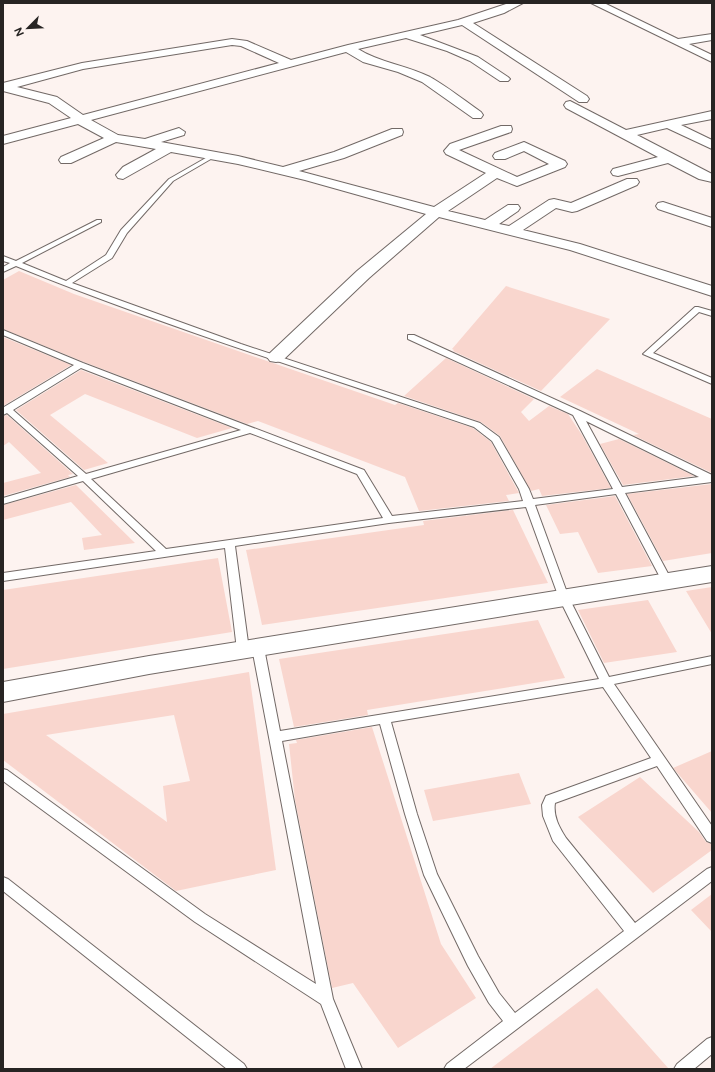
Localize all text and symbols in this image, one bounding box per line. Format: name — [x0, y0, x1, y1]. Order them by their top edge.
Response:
north arrow — [8, 8, 48, 48]
text: N — [12, 25, 27, 38]

